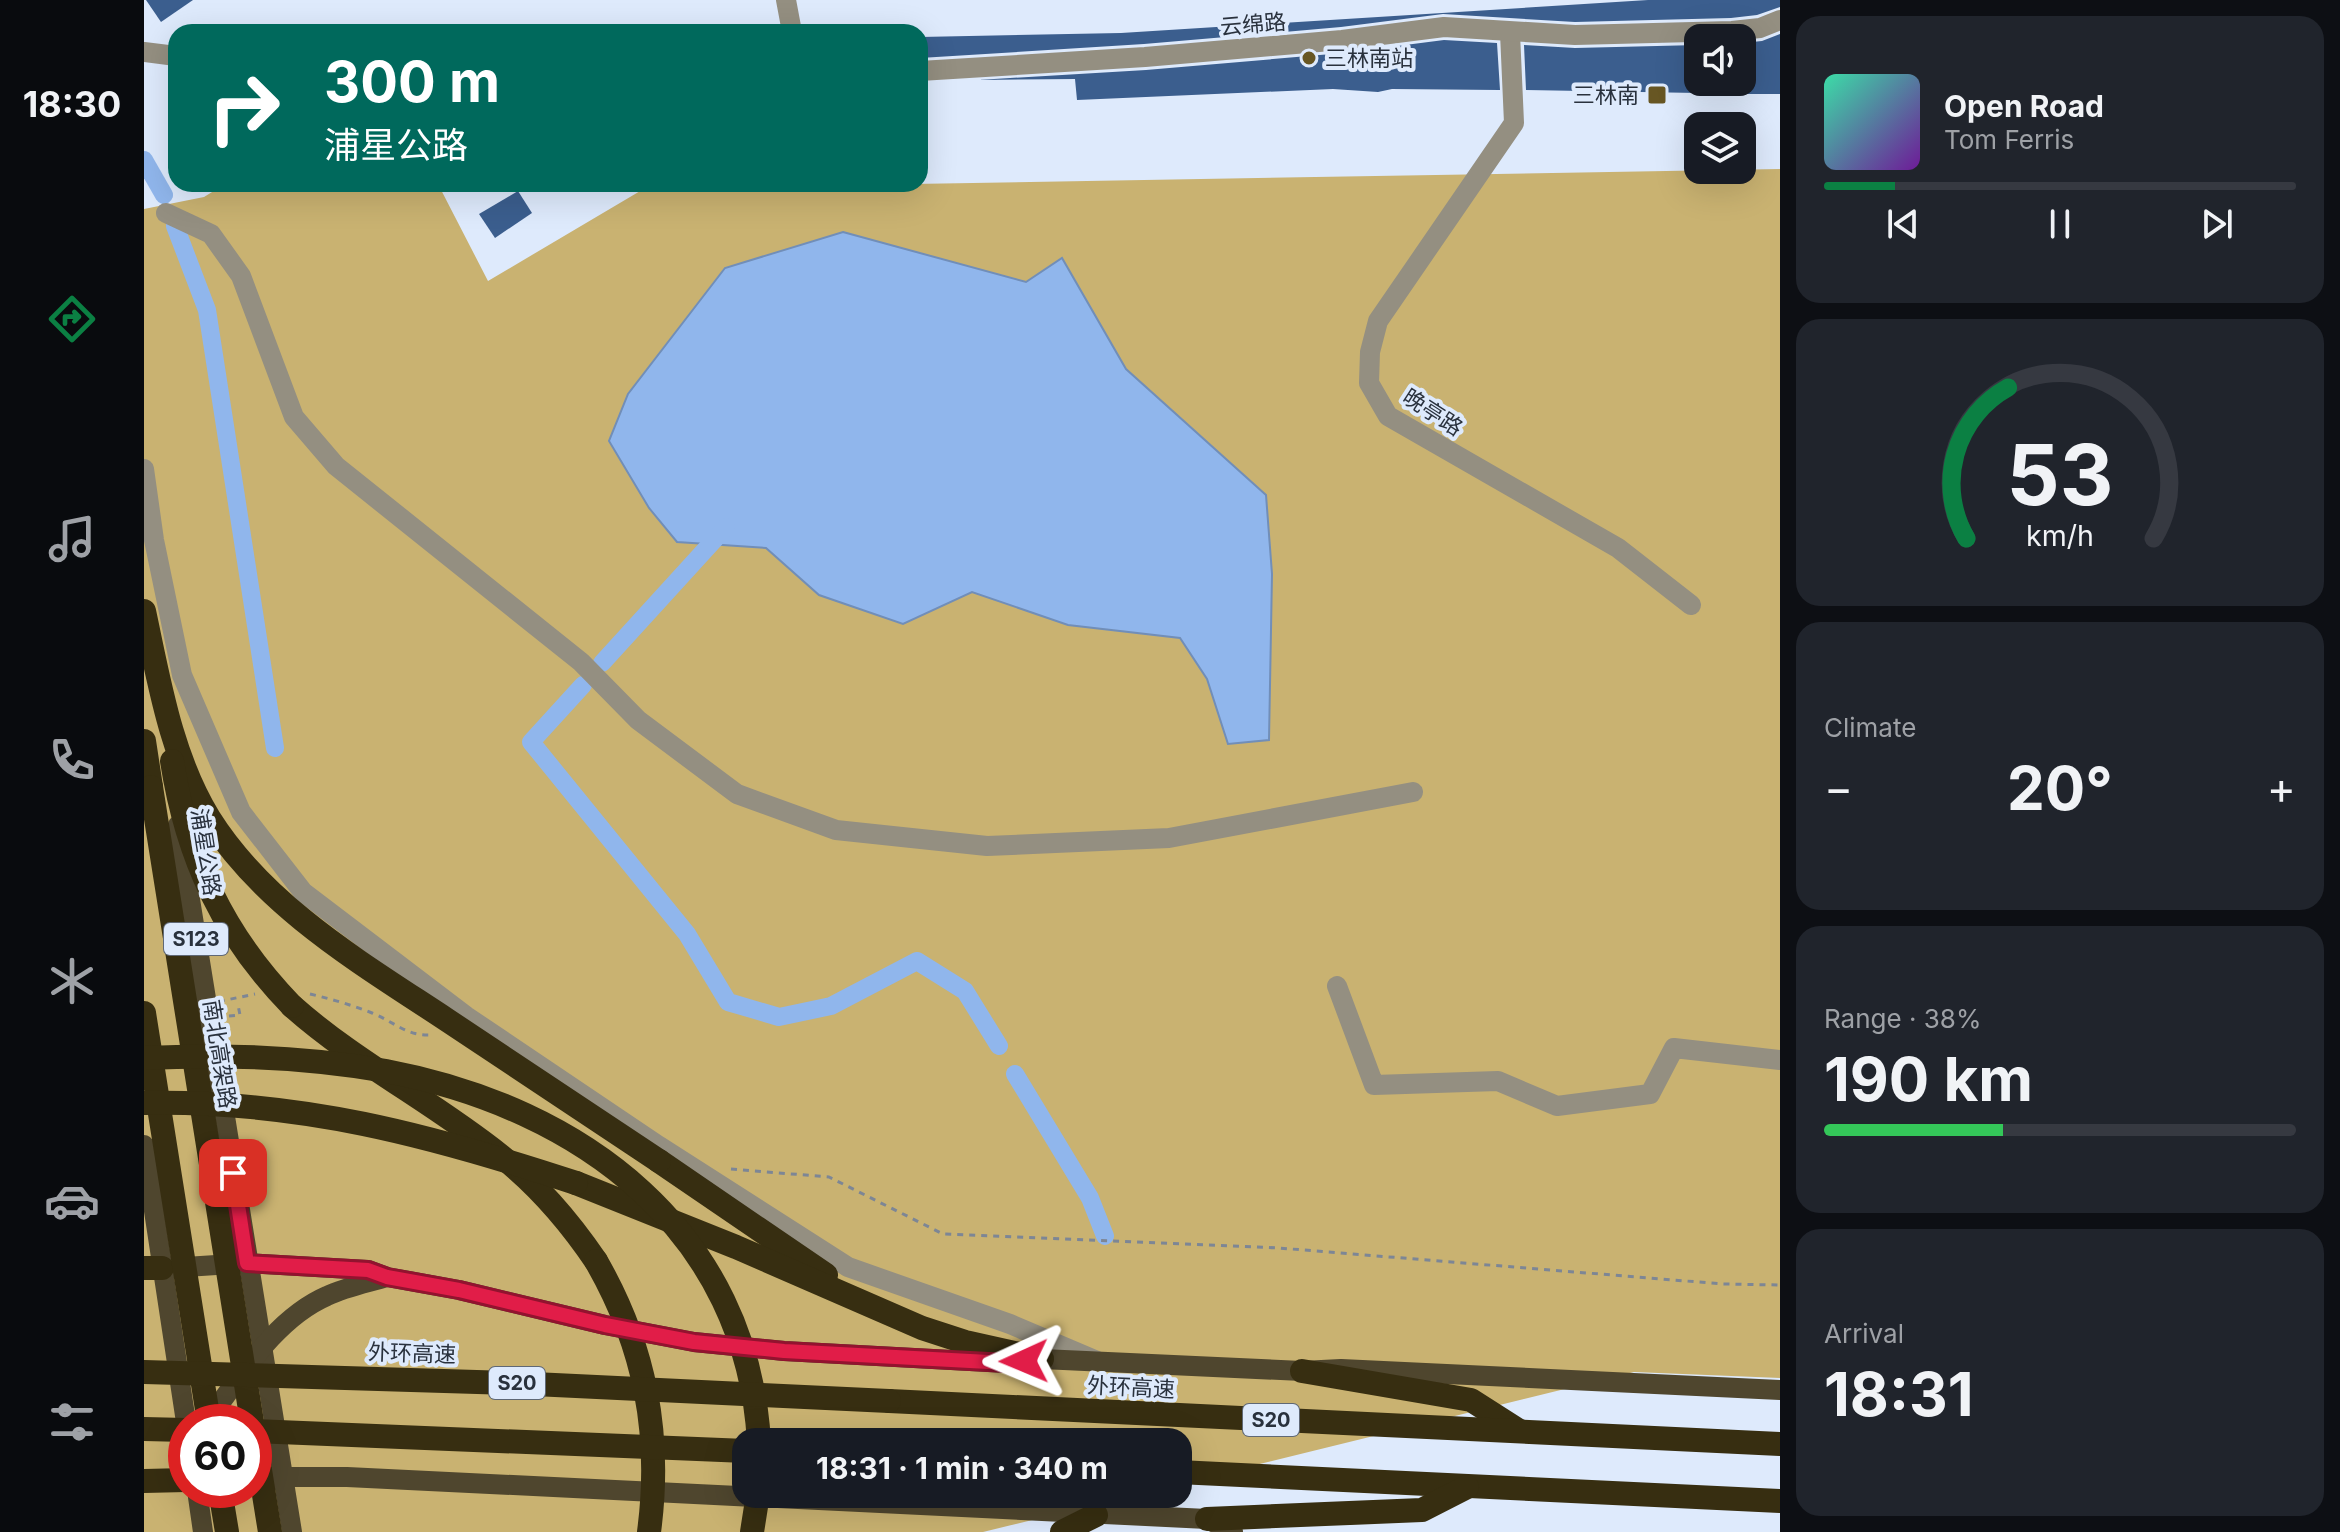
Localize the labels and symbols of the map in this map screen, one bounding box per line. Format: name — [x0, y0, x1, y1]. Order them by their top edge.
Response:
street label: 云绵路 — [1219, 8, 1287, 40]
place label: 三林南站 — [1325, 45, 1413, 71]
marker: 三林南站 — [1300, 49, 1318, 67]
place label: 三林南 — [1573, 82, 1639, 108]
marker: 三林南 — [1646, 84, 1668, 106]
street label: 晚亭路 — [1398, 383, 1468, 441]
street label: 浦星公路 — [186, 807, 226, 897]
road number: S123 — [164, 923, 228, 955]
street label: 南北高架路 — [199, 998, 241, 1110]
pin — [199, 1139, 267, 1207]
position arrow — [982, 1319, 1066, 1403]
street label: 外环高速 — [368, 1338, 456, 1368]
road number: S20 — [489, 1367, 545, 1399]
street label: 外环高速 — [1086, 1372, 1176, 1402]
speed limit sign: 60 — [168, 1404, 272, 1508]
road number: S20 — [1243, 1404, 1299, 1436]

